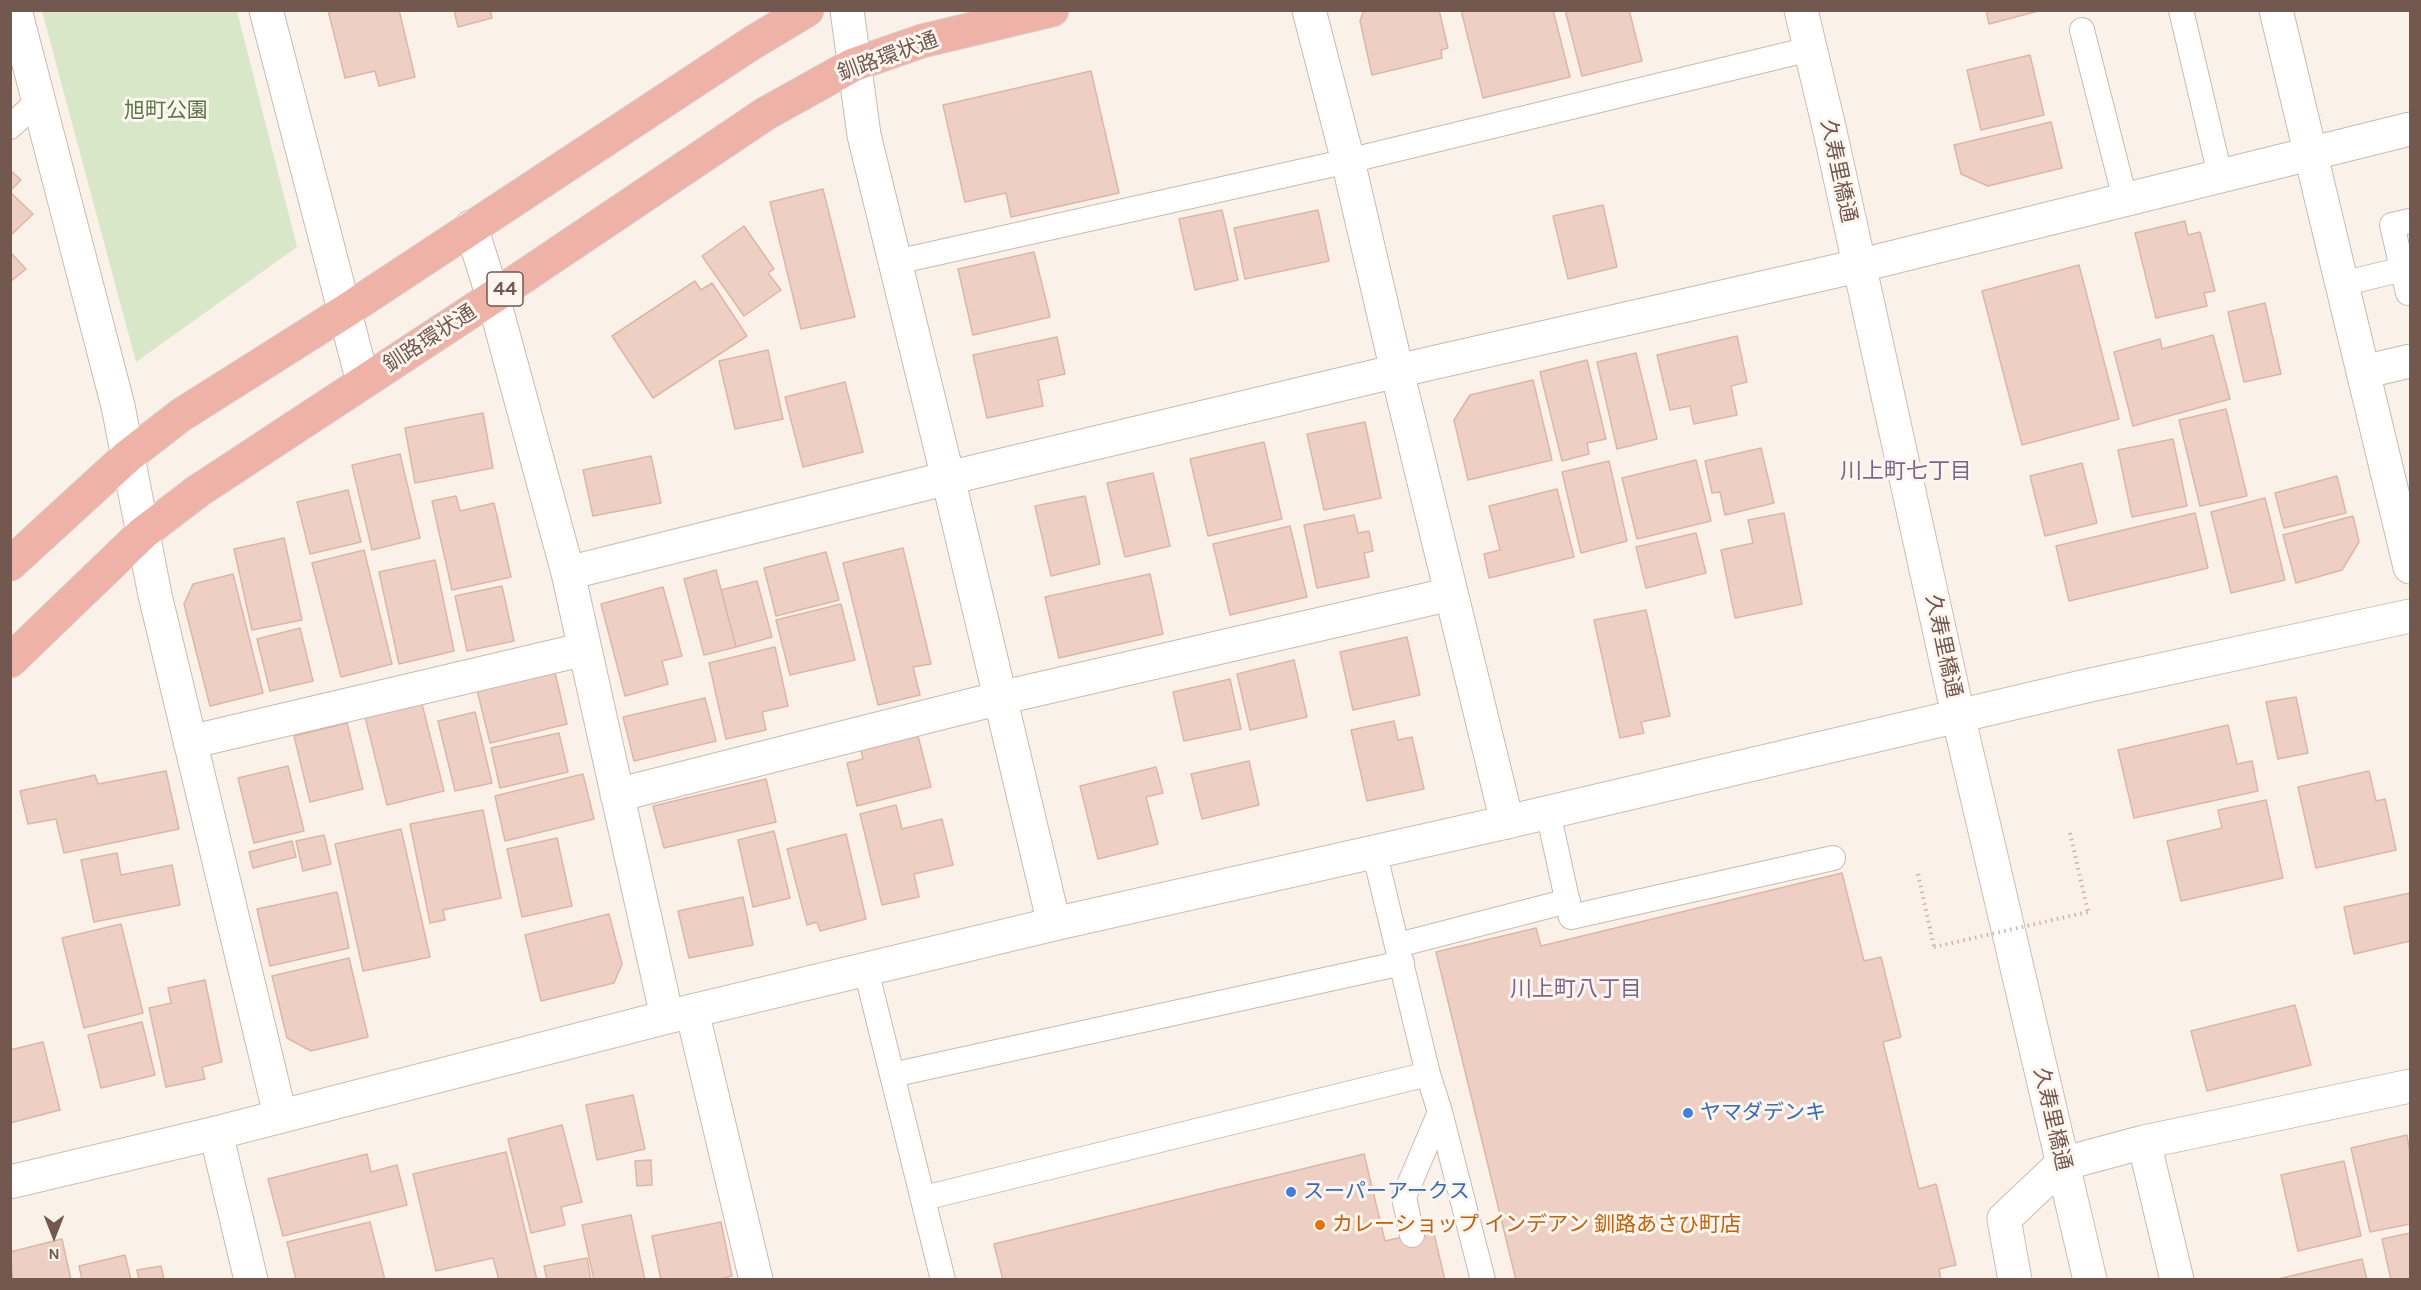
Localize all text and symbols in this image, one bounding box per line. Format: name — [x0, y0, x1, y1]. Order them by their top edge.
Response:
street label: 釧路環状通 — [834, 27, 942, 87]
park label: 旭町公園 — [124, 98, 208, 124]
street label: 久寿里橋通 — [1815, 117, 1861, 225]
road number: 44 — [487, 272, 523, 306]
street label: 釧路環状通 — [379, 300, 481, 378]
district label: 川上町七丁目 — [1840, 459, 1972, 485]
street label: 久寿里橋通 — [1920, 592, 1966, 700]
district label: 川上町八丁目 — [1510, 977, 1642, 1003]
street label: 久寿里橋通 — [2028, 1065, 2076, 1173]
place label: ヤマダデンキ — [1700, 1100, 1826, 1126]
marker: ヤマダデンキ — [1681, 1106, 1695, 1120]
place label: スーパーアークス — [1303, 1179, 1470, 1205]
marker: スーパーアークス — [1284, 1185, 1298, 1199]
north arrow — [24, 1206, 84, 1266]
place label: カレーショップ インデアン 釧路あさひ町店 — [1332, 1212, 1741, 1238]
marker: カレーショップ インデアン 釧路あさひ町店 — [1313, 1218, 1327, 1232]
text: N — [48, 1245, 60, 1264]

